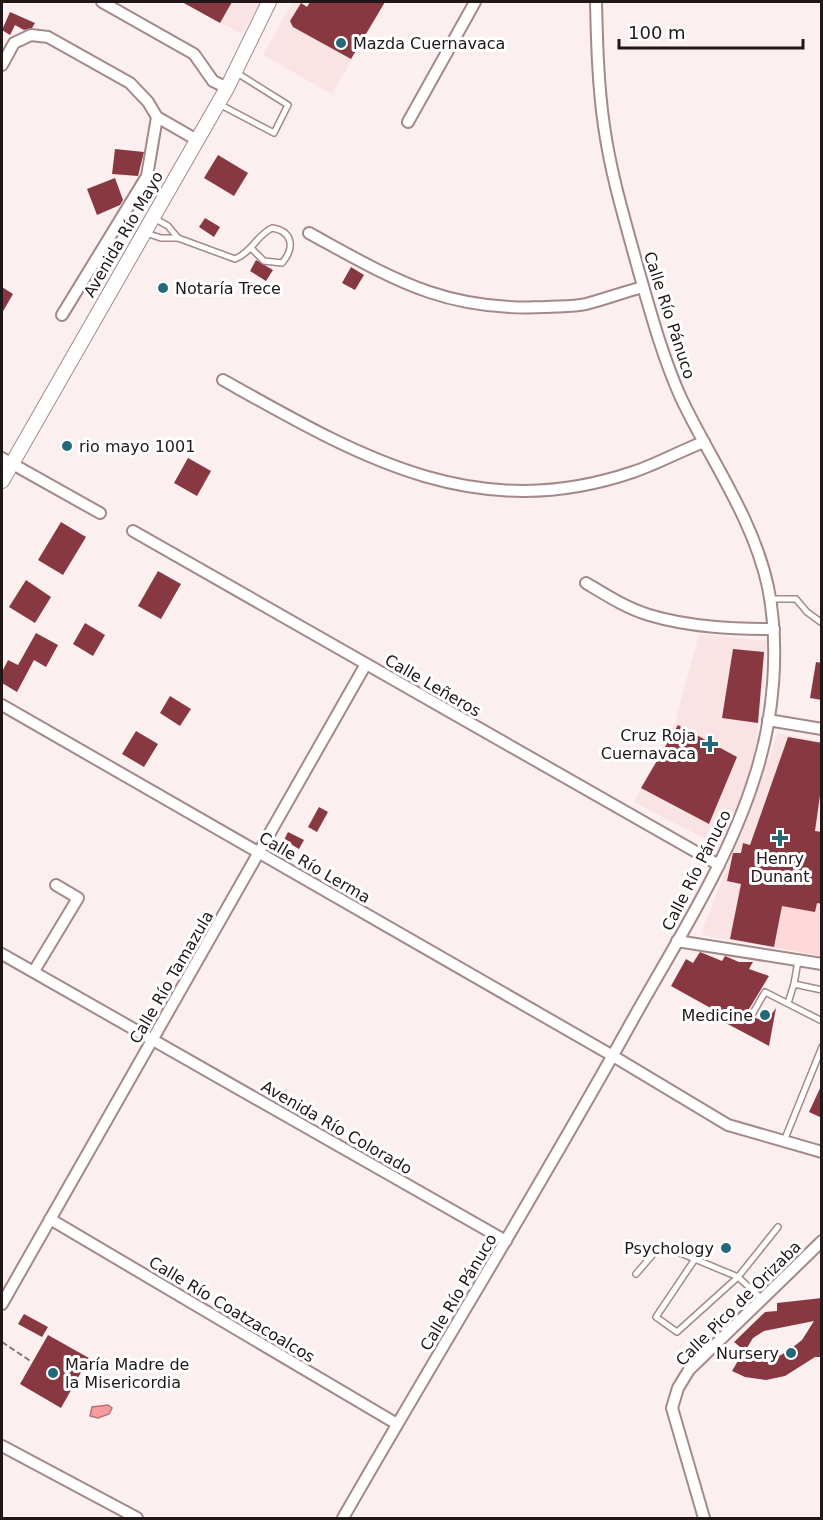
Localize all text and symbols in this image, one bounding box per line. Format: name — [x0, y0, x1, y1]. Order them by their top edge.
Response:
scale bar — [619, 12, 804, 50]
text: 100 m — [628, 22, 686, 43]
place label: Mazda Cuernavaca — [353, 34, 505, 53]
marker: Mazda Cuernavaca — [334, 36, 348, 50]
street label: Avenida Río Mayo — [80, 168, 167, 301]
street label: Calle Río Pánuco — [640, 249, 699, 381]
place label: Notaría Trece — [175, 279, 281, 298]
marker: Notaría Trece — [156, 281, 170, 295]
place label: rio mayo 1001 — [79, 437, 195, 456]
marker: rio mayo 1001 — [60, 439, 74, 453]
street label: Calle Leñeros — [381, 650, 484, 721]
place label: Cruz Roja Cuernavaca — [601, 726, 696, 763]
marker: Cruz Roja Cuernavaca — [701, 735, 719, 753]
street label: Calle Río Pánuco — [658, 807, 735, 934]
street label: Calle Río Lerma — [256, 828, 374, 907]
marker: Henry Dunant — [771, 829, 789, 847]
place label: Henry Dunant — [751, 849, 809, 886]
street label: Calle Río Tamazula — [126, 907, 217, 1047]
place label: Medicine — [682, 1006, 753, 1025]
marker: Medicine — [758, 1008, 772, 1022]
street label: Avenida Río Colorado — [258, 1076, 416, 1178]
street label: Calle Río Pánuco — [416, 1230, 501, 1354]
street label: Calle Pico de Orizaba — [672, 1237, 805, 1370]
place label: Psychology — [624, 1239, 714, 1258]
marker: Psychology — [719, 1241, 733, 1255]
street label: Calle Río Coatzacoalcos — [145, 1252, 318, 1367]
place label: Nursery — [716, 1344, 779, 1363]
marker: Nursery — [784, 1346, 798, 1360]
place label: María Madre de la Misericordia — [65, 1355, 189, 1392]
marker: María Madre de la Misericordia — [46, 1366, 60, 1380]

